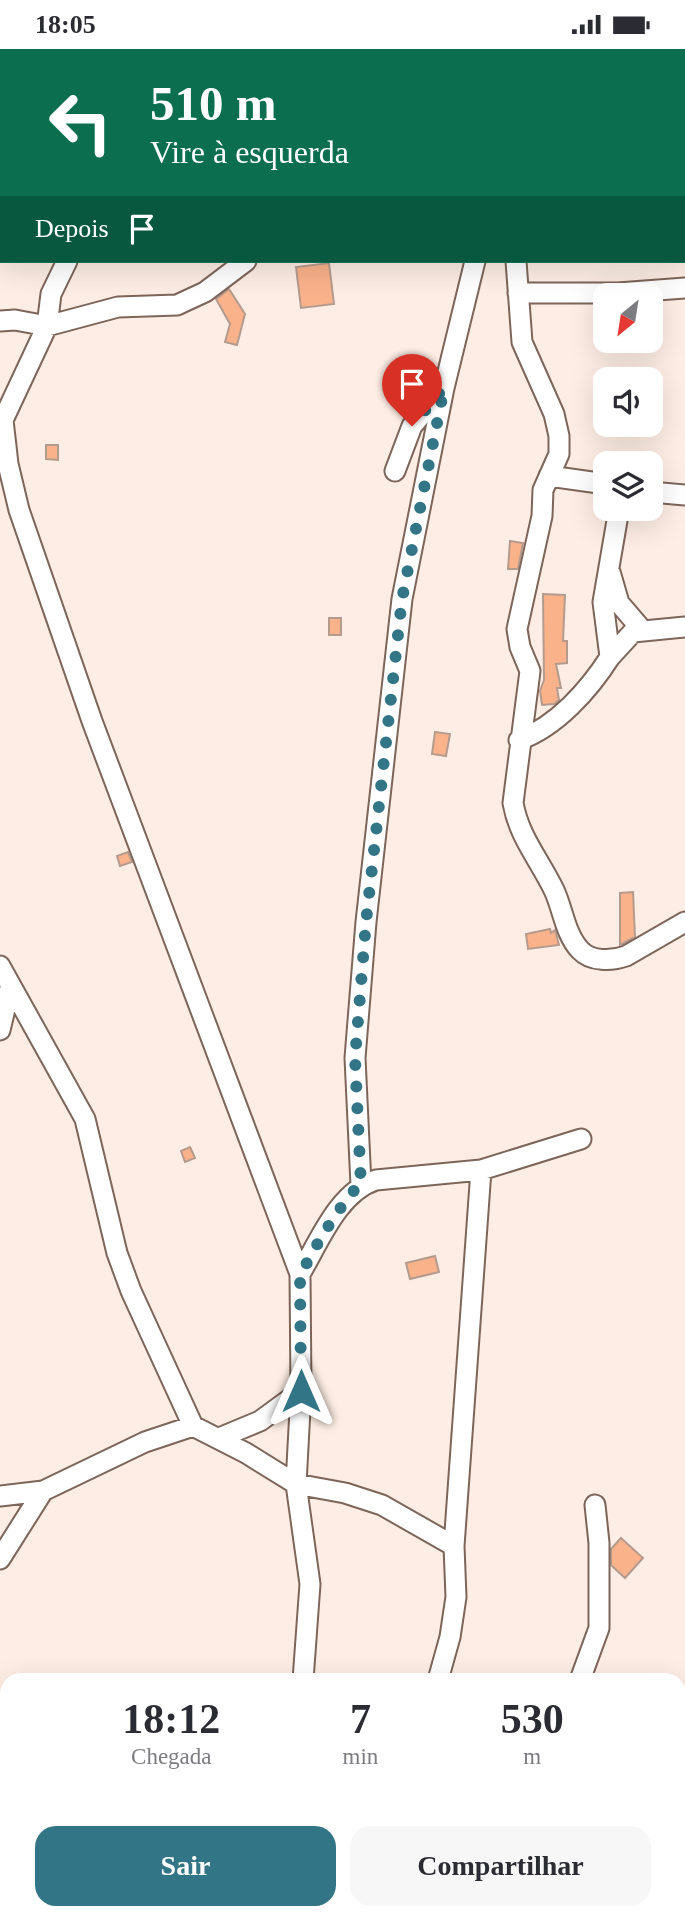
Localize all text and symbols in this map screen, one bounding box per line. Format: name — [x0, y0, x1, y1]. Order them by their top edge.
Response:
text: 18:05 — [35, 10, 96, 39]
text: 510 m — [150, 76, 277, 131]
icon: left — [35, 77, 126, 168]
text: Vire à esquerda — [150, 134, 349, 170]
icon: arrive — [123, 210, 161, 248]
text: Depois — [35, 214, 109, 243]
north arrow — [593, 283, 663, 353]
map controls — [593, 283, 663, 521]
pin — [382, 354, 442, 426]
icon: arrive — [393, 365, 431, 403]
button: sound — [593, 367, 663, 437]
button: layers — [593, 451, 663, 521]
position arrow — [264, 1354, 338, 1428]
text: 18:12 — [122, 1696, 220, 1742]
text: 7 — [350, 1696, 371, 1742]
text: 530 — [501, 1696, 564, 1742]
text: Chegada — [131, 1744, 212, 1769]
text: min — [343, 1744, 378, 1769]
text: m — [523, 1744, 541, 1769]
button: Sair — [35, 1826, 336, 1906]
button: Compartilhar — [350, 1826, 651, 1906]

